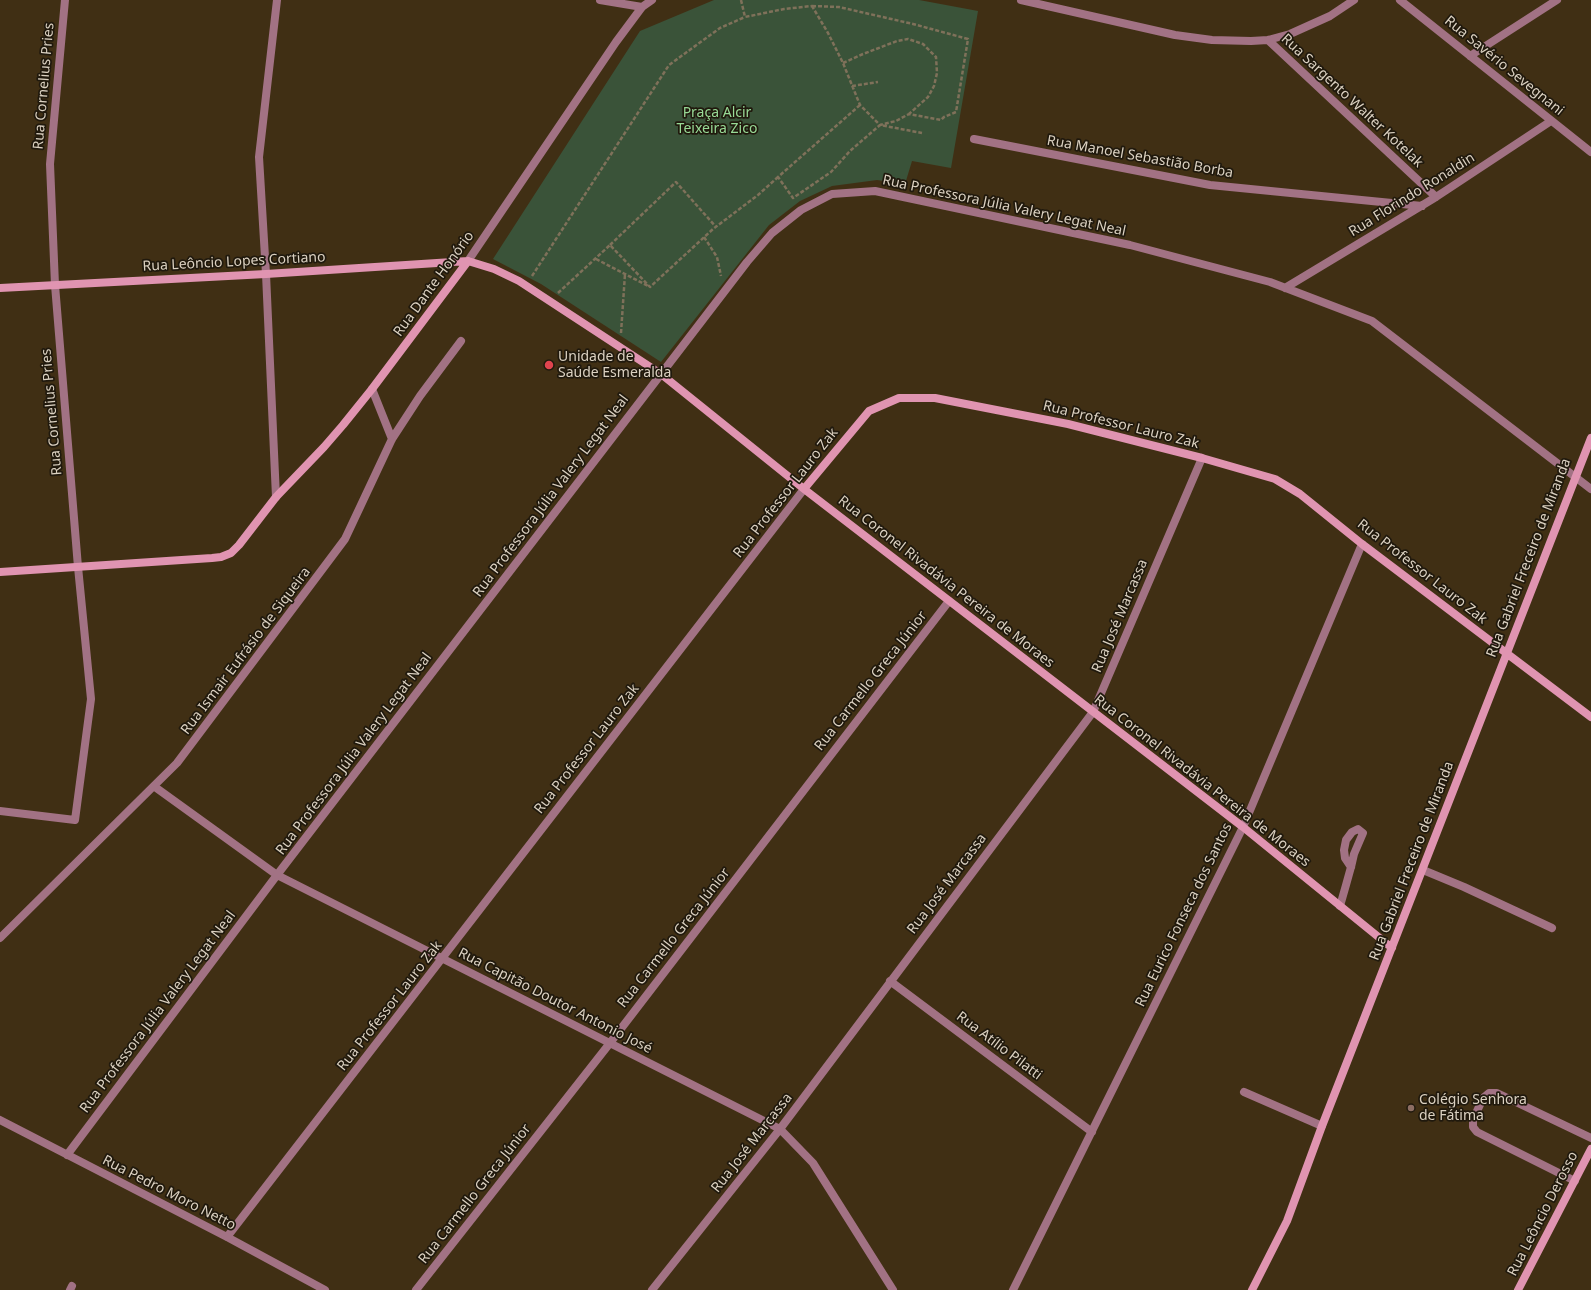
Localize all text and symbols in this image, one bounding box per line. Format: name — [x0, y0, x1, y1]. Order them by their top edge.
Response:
street label: Rua Savério Sevegnani — [1441, 13, 1567, 119]
street label: Rua Cornelius Pries — [30, 22, 58, 150]
street label: Rua Sargento Walter Kotelak — [1278, 31, 1426, 171]
park label: Praça Alcir Teixeira Zico — [677, 105, 757, 138]
street label: Rua Manoel Sebastião Borba — [1046, 132, 1234, 182]
street label: Rua Florindo Ronaldin — [1346, 149, 1478, 241]
street label: Rua Professora Júlia Valery Legat Neal — [881, 172, 1127, 240]
street label: Rua Dante Honório — [390, 228, 478, 340]
street label: Rua Leôncio Lopes Cortiano — [142, 249, 326, 275]
street label: Rua Cornelius Pries — [38, 348, 66, 476]
place label: Unidade de Saúde Esmeralda — [558, 349, 671, 382]
marker: Unidade de Saúde Esmeralda — [543, 359, 555, 371]
street label: Rua Professora Júlia Valery Legat Neal — [470, 392, 632, 600]
street label: Rua Professor Lauro Zak — [1041, 397, 1201, 453]
street label: Rua Professor Lauro Zak — [730, 425, 842, 561]
street label: Rua Gabriel Freceiro de Miranda — [1483, 456, 1575, 660]
street label: Rua Coronel Rivadávia Pereira de Moraes — [835, 492, 1057, 672]
street label: Rua Professor Lauro Zak — [1354, 516, 1490, 628]
street label: Rua José Marcassa — [1089, 557, 1151, 675]
street label: Rua Ismair Eufrásio de Siqueira — [178, 564, 314, 738]
street label: Rua Carmello Greca Júnior — [811, 608, 931, 754]
street label: Rua Professora Júlia Valery Legat Neal — [273, 650, 435, 858]
street label: Rua Professor Lauro Zak — [531, 681, 643, 817]
street label: Rua Coronel Rivadávia Pereira de Moraes — [1091, 691, 1313, 871]
street label: Rua Gabriel Freceiro de Miranda — [1366, 759, 1458, 963]
street label: Rua Eurico Fonseca dos Santos — [1132, 820, 1236, 1010]
street label: Rua José Marcassa — [904, 831, 990, 937]
street label: Rua Carmello Greca Júnior — [614, 865, 734, 1011]
street label: Rua Professora Júlia Valery Legat Neal — [77, 908, 239, 1116]
street label: Rua Professor Lauro Zak — [334, 938, 446, 1074]
street label: Rua Capitão Doutor Antonio José — [455, 945, 655, 1057]
street label: Rua Atílio Pilatti — [953, 1008, 1045, 1084]
street label: Rua José Marcassa — [708, 1090, 796, 1196]
place label: Colégio Senhora de Fátima — [1419, 1092, 1527, 1124]
marker: Colégio Senhora de Fátima — [1406, 1103, 1416, 1113]
street label: Rua Carmello Greca Júnior — [415, 1121, 535, 1267]
street label: Rua Leôncio Derosso — [1504, 1149, 1582, 1279]
street label: Rua Pedro Moro Netto — [100, 1152, 238, 1234]

